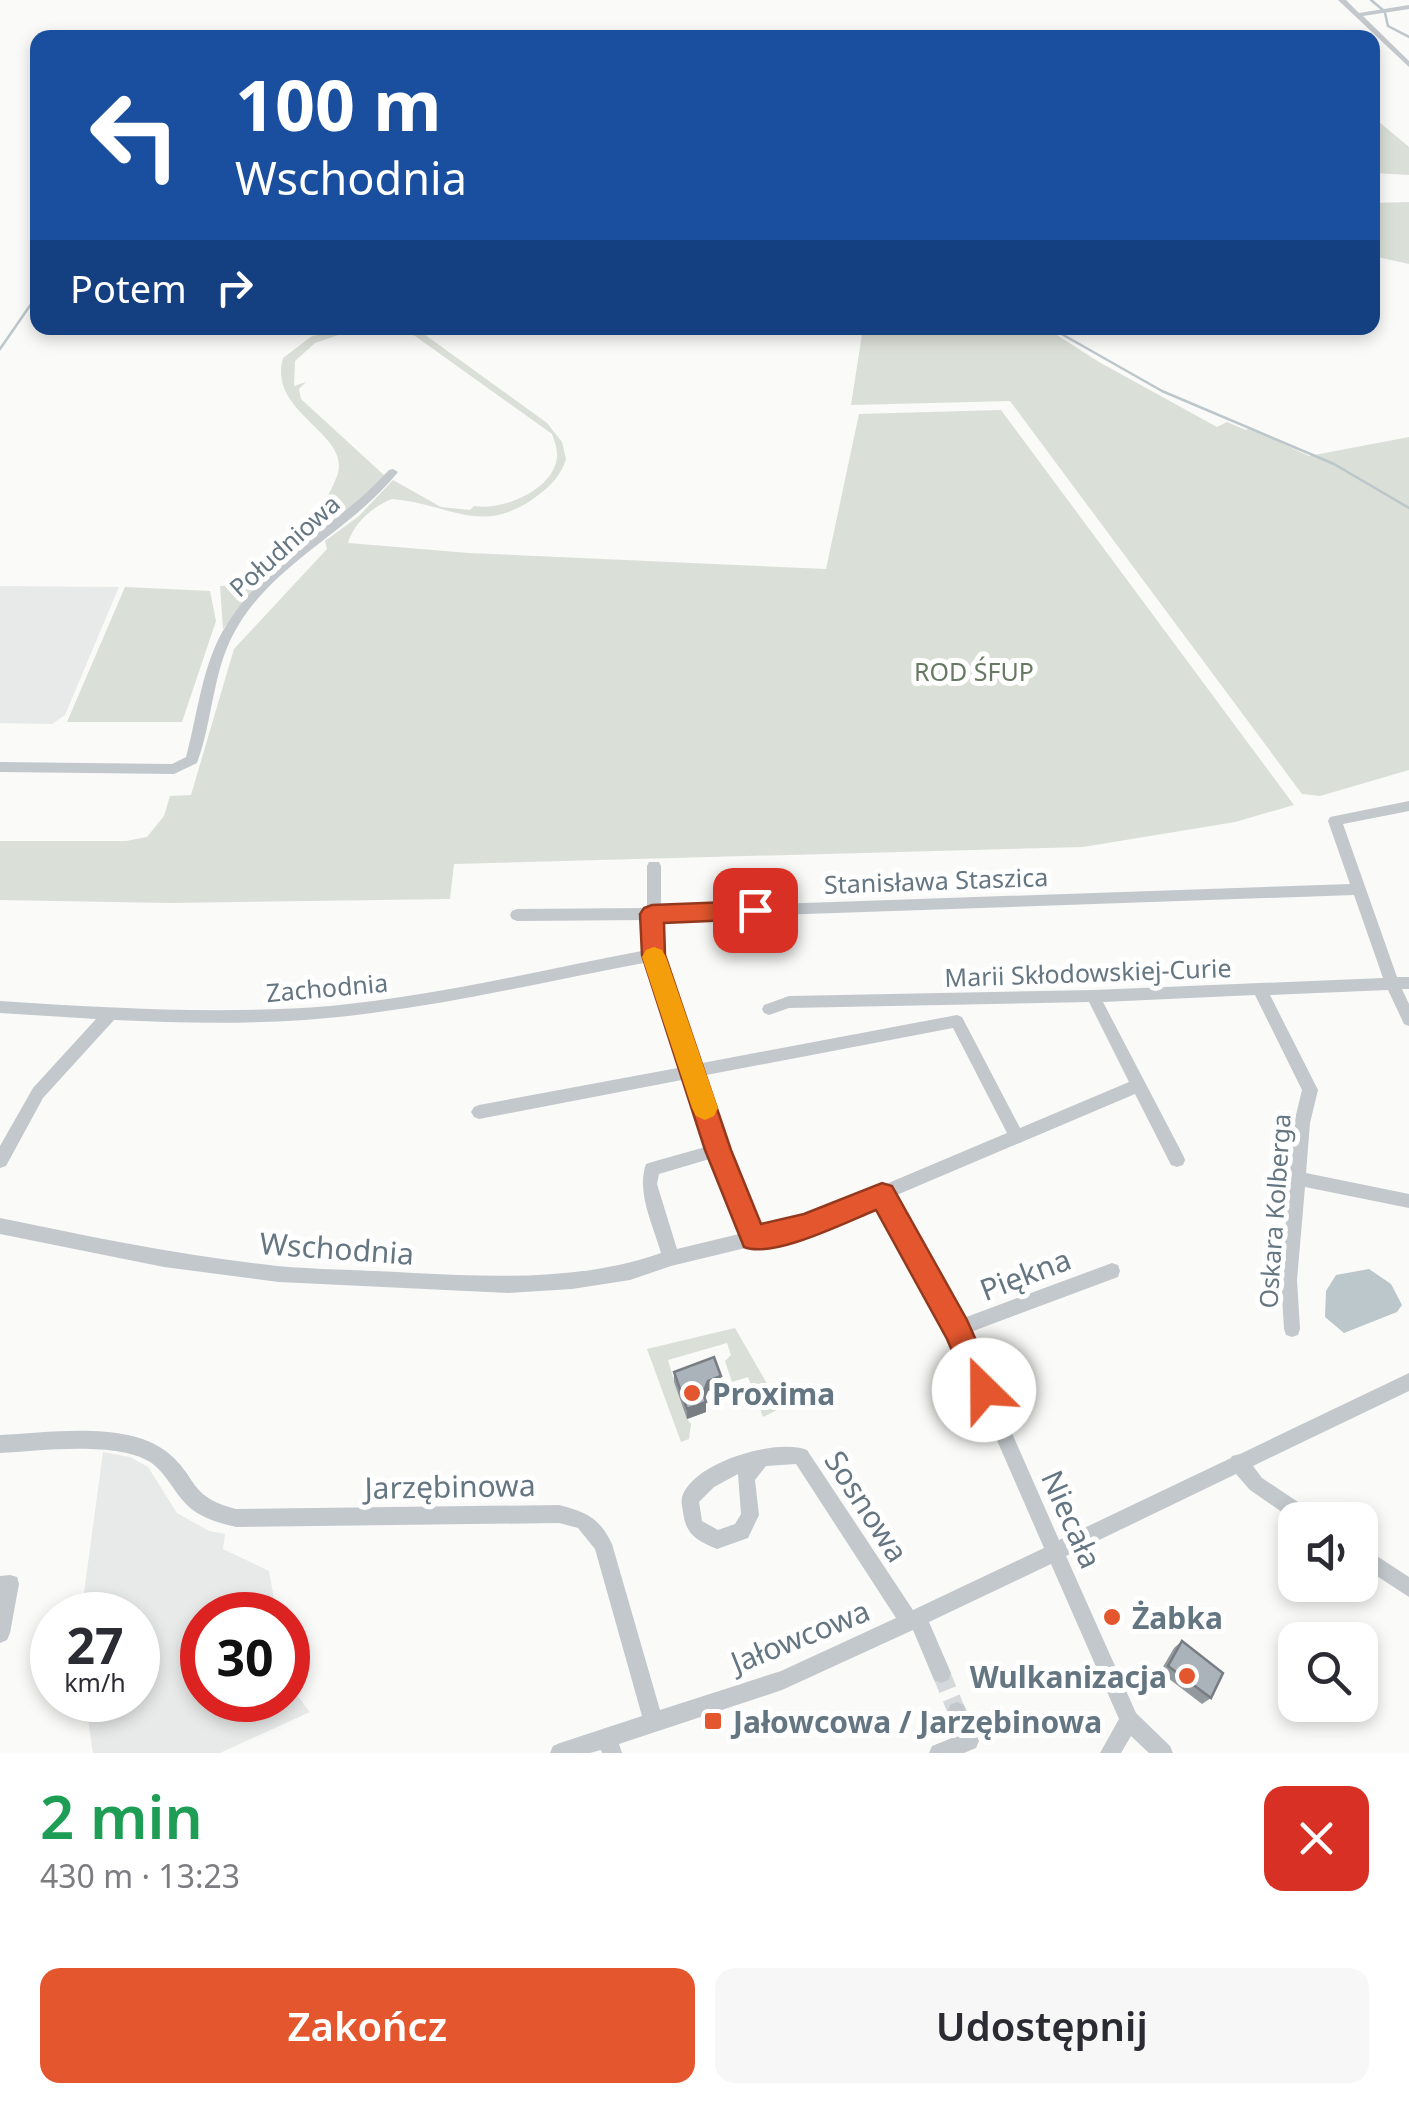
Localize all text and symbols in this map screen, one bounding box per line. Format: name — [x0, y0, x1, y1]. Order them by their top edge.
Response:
text: 100 m — [235, 56, 442, 152]
icon: left — [70, 70, 200, 200]
text: Wschodnia — [235, 147, 467, 208]
icon: right — [207, 260, 262, 315]
text: Potem — [70, 262, 187, 314]
street label: Południowa — [221, 486, 347, 604]
park label: ROD ŚFUP — [914, 654, 1034, 688]
street label: Stanisława Staszica — [823, 859, 1049, 901]
pin — [713, 868, 798, 953]
icon: arrive — [728, 883, 783, 938]
street label: Marii Skłodowskiej-Curie — [944, 950, 1232, 994]
street label: Zachodnia — [265, 965, 389, 1009]
street label: Oskara Kolberga — [1250, 1112, 1298, 1310]
street label: Wschodnia — [258, 1222, 416, 1274]
street label: Piękna — [974, 1238, 1076, 1310]
position arrow — [932, 1338, 1036, 1442]
place label: Proxima — [712, 1373, 835, 1414]
marker: Proxima — [681, 1382, 703, 1404]
street label: Sosnowa — [816, 1442, 918, 1570]
street label: Niecała — [1032, 1463, 1112, 1575]
street label: Jarzębinowa — [361, 1464, 536, 1508]
map controls — [1278, 1502, 1378, 1722]
button: sound — [1278, 1502, 1378, 1602]
street label: Jałowcowa — [722, 1590, 875, 1684]
speed limit sign: 30 — [180, 1592, 310, 1722]
place label: Żabka — [1132, 1597, 1223, 1638]
marker: Żabka — [1101, 1606, 1123, 1628]
text: 27 — [66, 1611, 124, 1679]
button: search — [1278, 1622, 1378, 1722]
place label: Wulkanizacja — [970, 1656, 1167, 1697]
text: km/h — [64, 1665, 126, 1699]
marker: Wulkanizacja — [1176, 1665, 1198, 1687]
place label: Jałowcowa / Jarzębinowa — [730, 1701, 1102, 1742]
marker: Jałowcowa / Jarzębinowa — [702, 1710, 724, 1732]
text: 2 min — [40, 1775, 203, 1857]
button: close — [1264, 1786, 1369, 1891]
text: 430 m · 13:23 — [40, 1854, 240, 1897]
button: Zakończ — [40, 1968, 695, 2083]
button: Udostępnij — [715, 1968, 1369, 2083]

